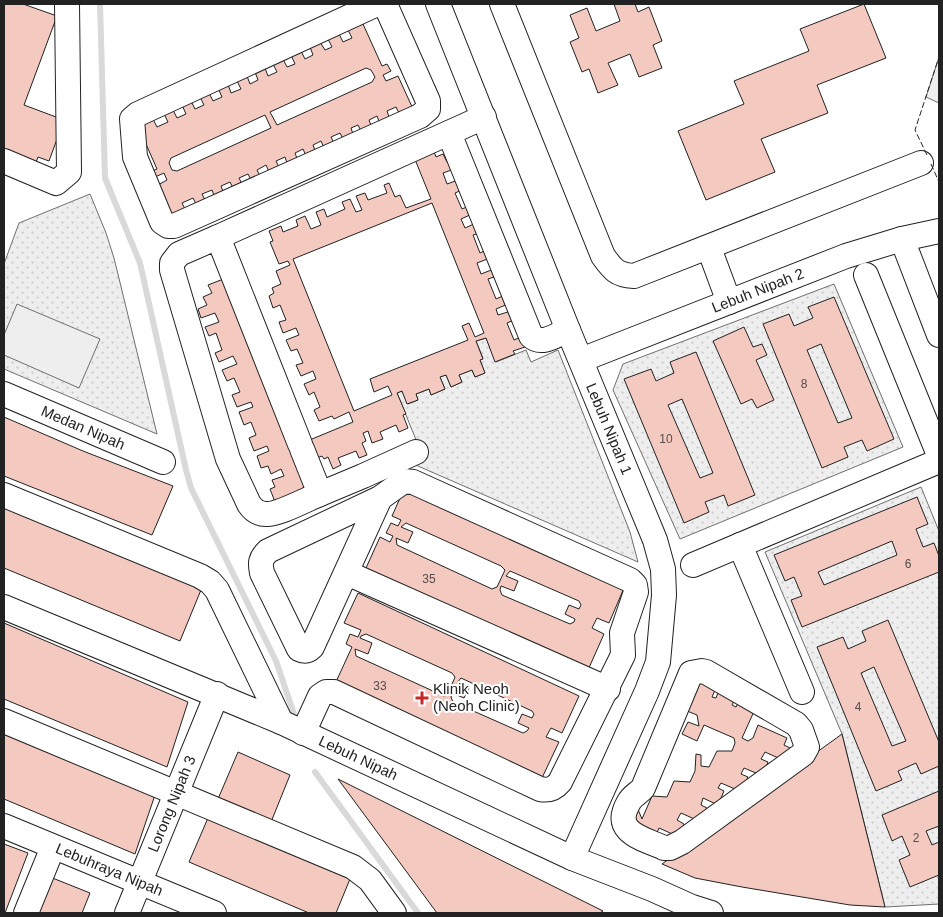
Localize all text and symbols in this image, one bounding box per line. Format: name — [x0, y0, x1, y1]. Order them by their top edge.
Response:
street label: Lebuh Nipah 2 — [709, 264, 806, 316]
house number: 8 — [801, 377, 808, 391]
street label: Lebuh Nipah 1 — [583, 380, 636, 477]
street label: Medan Nipah — [39, 402, 128, 453]
house number: 10 — [659, 432, 673, 446]
house number: 6 — [905, 557, 912, 571]
house number: 35 — [422, 572, 436, 586]
house number: 33 — [373, 679, 387, 693]
place label: Klinik Neoh (Neoh Clinic) — [433, 680, 520, 714]
marker: Klinik Neoh (Neoh Clinic) — [415, 691, 429, 705]
house number: 4 — [855, 700, 862, 714]
street label: Lebuh Nipah — [316, 732, 400, 783]
street label: Lorong Nipah 3 — [144, 753, 199, 854]
house number: 2 — [913, 831, 920, 845]
street label: Lebuhraya Nipah — [53, 839, 166, 899]

